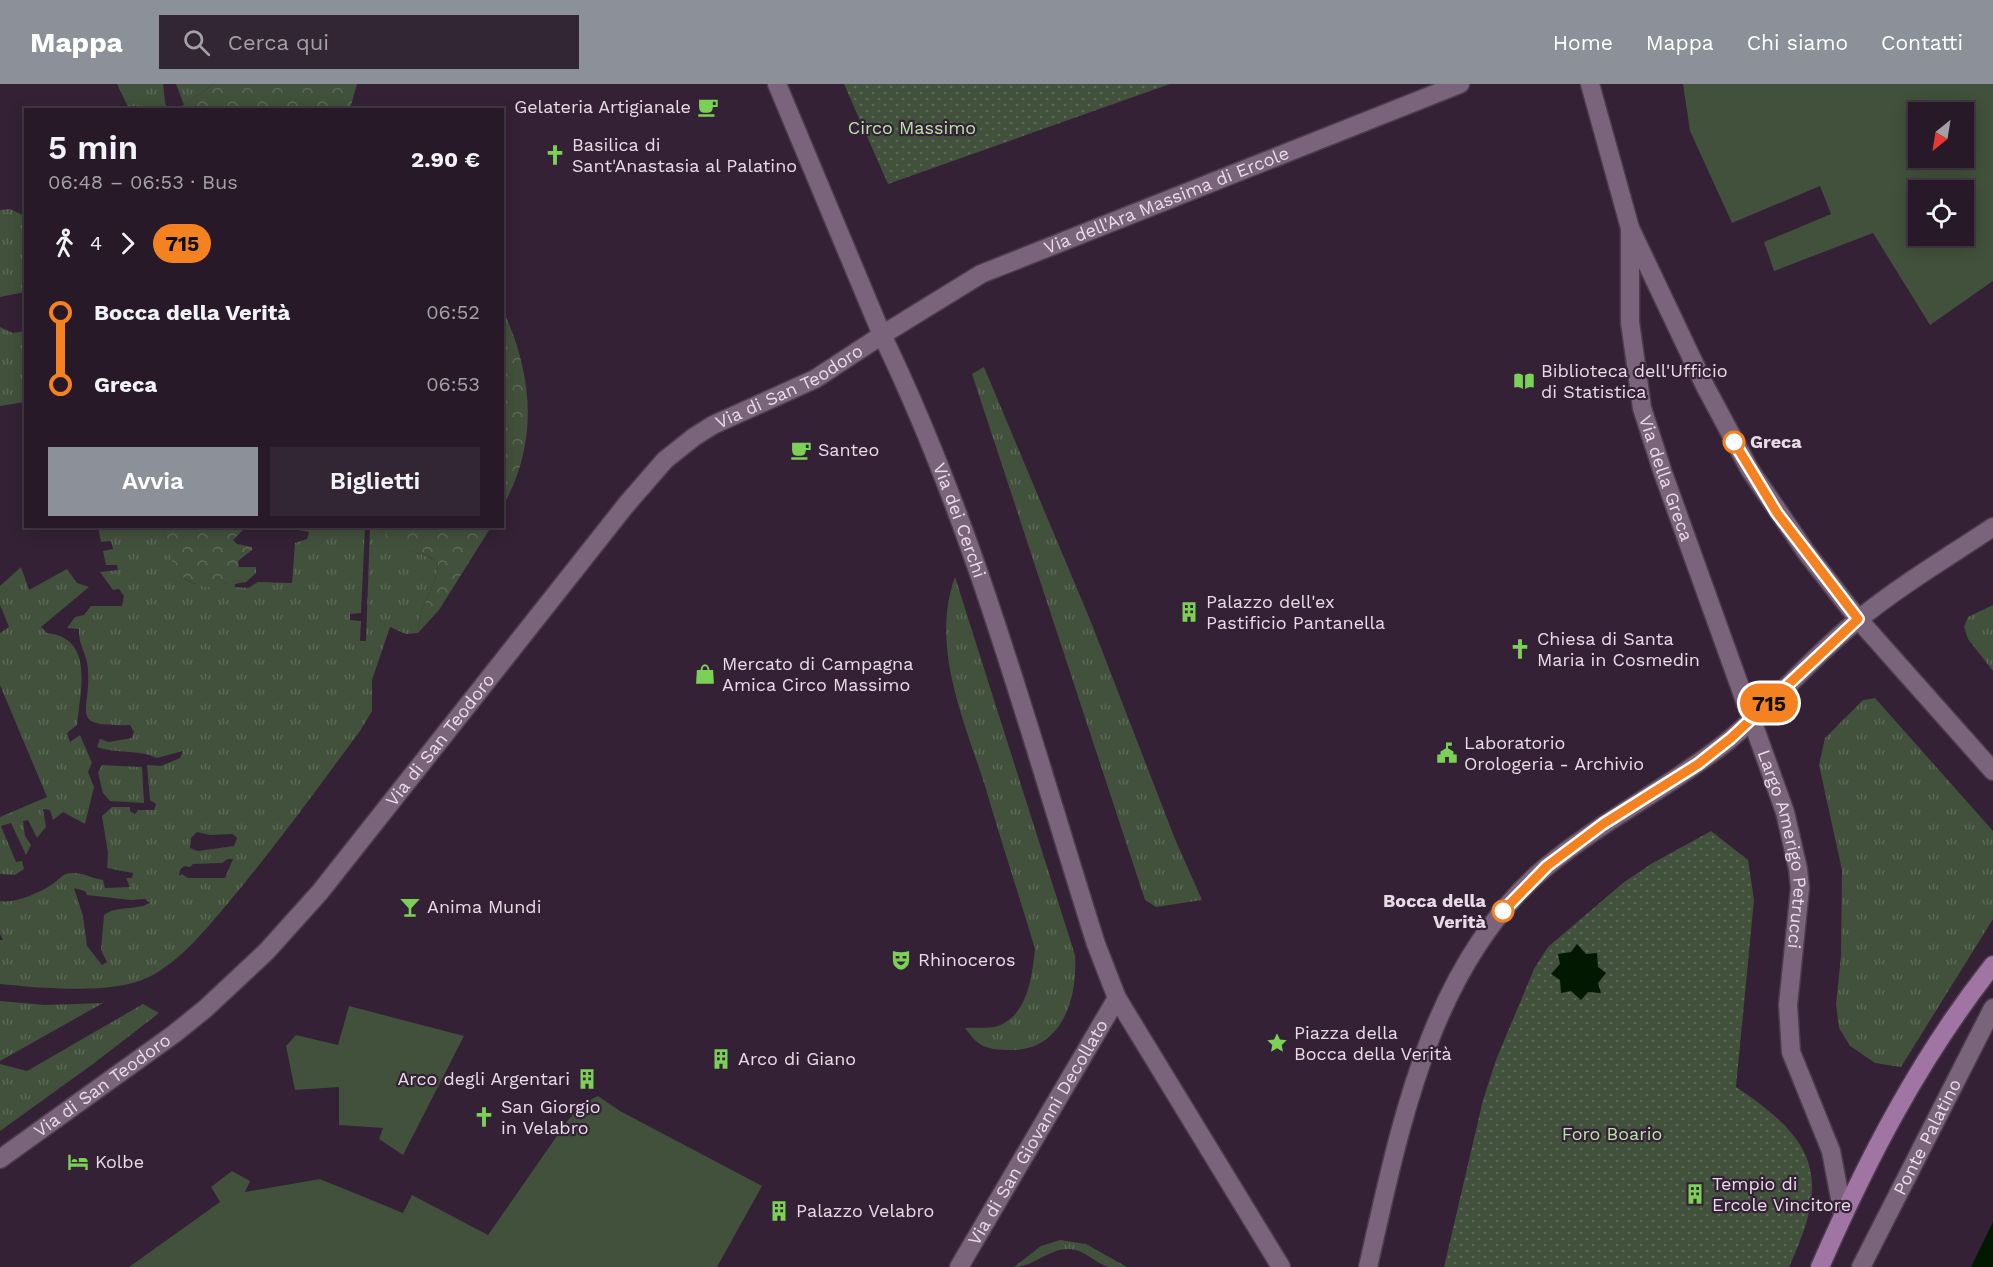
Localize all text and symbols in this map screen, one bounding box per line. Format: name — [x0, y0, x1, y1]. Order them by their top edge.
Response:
search box — [159, 15, 579, 69]
text: Mappa — [30, 26, 123, 59]
icon: search — [180, 26, 213, 59]
text: Cerca qui — [228, 30, 329, 55]
text: Home — [1553, 30, 1613, 55]
text: Mappa — [1646, 30, 1714, 55]
text: Chi siamo — [1747, 30, 1848, 55]
text: Contatti — [1881, 30, 1963, 55]
cafe icon: Gelateria Artigianale — [696, 95, 720, 119]
place label: Gelateria Artigianale — [514, 96, 691, 117]
north arrow — [1908, 102, 1974, 168]
map controls — [1908, 102, 1974, 246]
park label: Circo Massimo — [848, 117, 976, 138]
text: 5 min — [48, 128, 138, 167]
place label: Basilica di Sant'Anastasia al Palatino — [572, 134, 797, 176]
street label: Via dell'Ara Massima di Ercole — [1041, 142, 1292, 258]
church icon: Basilica di Sant'Anastasia al Palatino — [543, 143, 567, 167]
text: 2.90 € — [411, 147, 480, 172]
text: 06:48 – 06:53 · Bus — [48, 170, 238, 194]
button: locate — [1908, 180, 1974, 246]
icon: walk — [48, 227, 81, 260]
icon: forward — [111, 227, 144, 260]
text: 4 — [90, 231, 102, 255]
text: 715 — [165, 231, 199, 256]
text: Bocca della Verità — [94, 300, 290, 325]
text: 06:52 — [426, 300, 480, 324]
street label: Via di San Teodoro — [712, 340, 866, 433]
place label: Biblioteca dell'Ufficio di Statistica — [1541, 360, 1728, 402]
library icon: Biblioteca dell'Ufficio di Statistica — [1512, 369, 1536, 393]
text: Greca — [94, 372, 157, 397]
text: 06:53 — [426, 372, 480, 396]
street label: Via della Greca — [1635, 412, 1698, 544]
marker: Greca — [1723, 431, 1745, 453]
place label: Greca — [1750, 431, 1802, 452]
cafe icon: Santeo — [789, 438, 813, 462]
place label: Santeo — [818, 439, 879, 460]
button: Avvia — [48, 447, 258, 516]
button: Biglietti — [270, 447, 480, 516]
street label: Via dei Cerchi — [929, 460, 991, 580]
place label: Palazzo dell'ex Pastificio Pantanella — [1206, 591, 1385, 633]
building icon: Palazzo dell'ex Pastificio Pantanella — [1177, 600, 1201, 624]
place label: Chiesa di Santa Maria in Cosmedin — [1537, 628, 1700, 670]
church icon: Chiesa di Santa Maria in Cosmedin — [1508, 637, 1532, 661]
place label: Mercato di Campagna Amica Circo Massimo — [722, 653, 913, 695]
shop icon: Mercato di Campagna Amica Circo Massimo — [693, 662, 717, 686]
street label: Via di San Teodoro — [381, 669, 499, 810]
line badge: 715 — [1734, 684, 1804, 722]
text: 715 — [1752, 691, 1786, 716]
place label: Laboratorio Orologeria - Archivio — [1464, 732, 1644, 774]
public building icon: Laboratorio Orologeria - Archivio — [1435, 741, 1459, 765]
street label: Largo Amerigo Petrucci — [1753, 747, 1811, 950]
place label: Bocca della Verità — [1383, 890, 1487, 932]
bar icon: Anima Mundi — [398, 895, 422, 919]
place label: Anima Mundi — [427, 896, 541, 917]
marker: Bocca della Verità — [1492, 900, 1514, 922]
theatre icon: Rhinoceros — [889, 948, 913, 972]
place label: Rhinoceros — [918, 949, 1016, 970]
street label: Via di San Giovanni Decollato — [963, 1016, 1112, 1249]
place label: Piazza della Bocca della Verità — [1294, 1022, 1452, 1064]
street label: Via di San Teodoro — [30, 1029, 174, 1141]
place icon: Piazza della Bocca della Verità — [1265, 1031, 1289, 1055]
building icon: Arco di Giano — [709, 1047, 733, 1071]
place label: Arco di Giano — [738, 1048, 856, 1069]
building icon: Arco degli Argentari — [575, 1067, 599, 1091]
place label: Arco degli Argentari — [397, 1068, 570, 1089]
street label: Ponte Palatino — [1889, 1075, 1965, 1198]
place label: San Giorgio in Velabro — [501, 1096, 601, 1138]
church icon: San Giorgio in Velabro — [472, 1105, 496, 1129]
park label: Foro Boario — [1562, 1123, 1662, 1144]
hotel icon: Kolbe — [66, 1150, 90, 1174]
place label: Kolbe — [95, 1151, 144, 1172]
place label: Tempio di Ercole Vincitore — [1712, 1173, 1851, 1215]
building icon: Tempio di Ercole Vincitore — [1683, 1182, 1707, 1206]
building icon: Palazzo Velabro — [767, 1199, 791, 1223]
place label: Palazzo Velabro — [796, 1200, 934, 1221]

